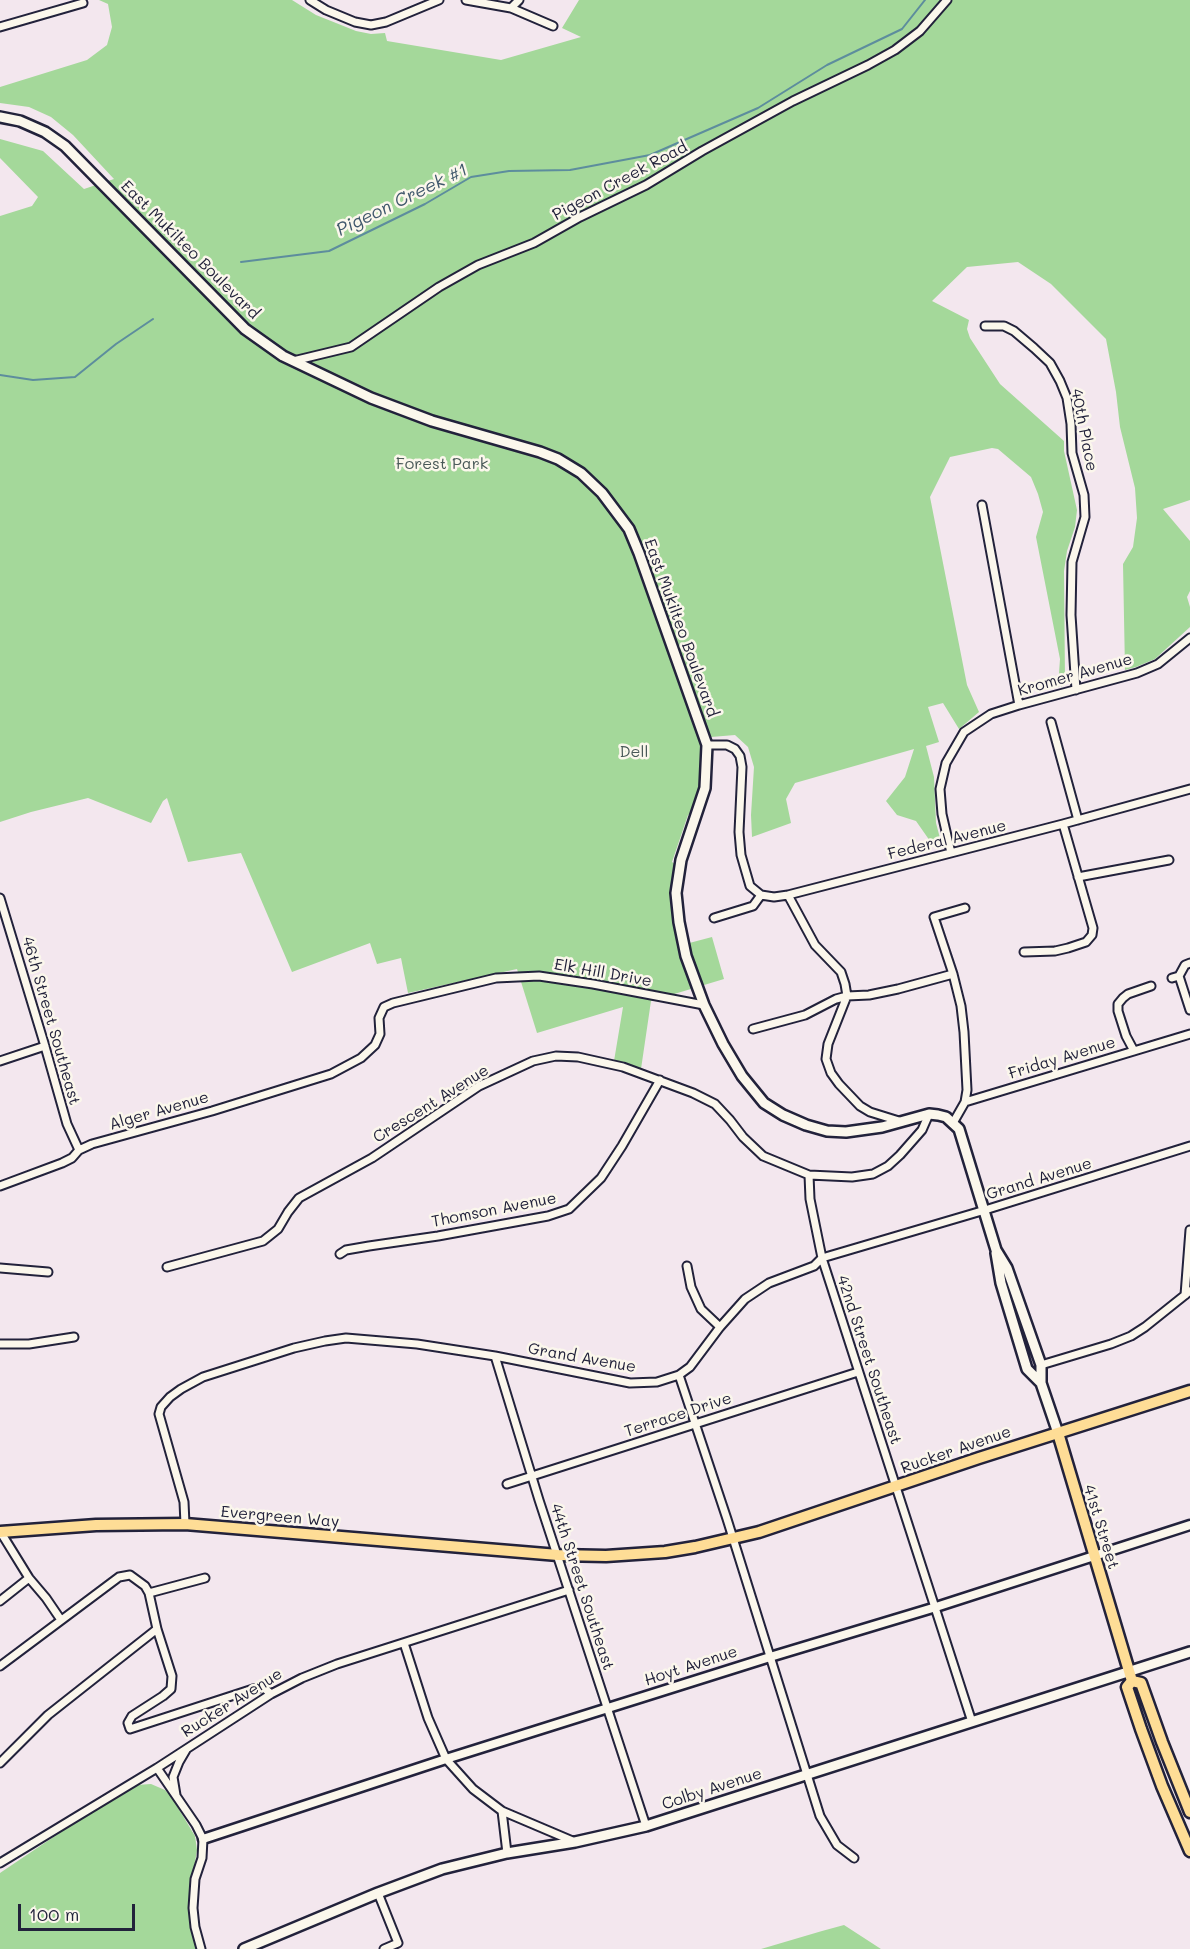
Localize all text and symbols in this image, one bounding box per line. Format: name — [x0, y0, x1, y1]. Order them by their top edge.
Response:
street label: Pigeon Creek Road — [549, 137, 691, 225]
water label: Pigeon Creek #1 — [333, 159, 471, 241]
street label: East Mukilteo Boulevard — [117, 177, 263, 323]
street label: 40th Place — [1067, 387, 1101, 473]
park label: Forest Park — [396, 454, 488, 474]
street label: East Mukilteo Boulevard — [640, 536, 722, 720]
street label: Kromer Avenue — [1015, 649, 1135, 701]
park label: Dell — [620, 742, 648, 762]
street label: Federal Avenue — [886, 816, 1008, 864]
street label: 46th Street Southeast — [18, 935, 84, 1107]
street label: Elk Hill Drive — [553, 955, 653, 991]
street label: Friday Avenue — [1006, 1033, 1118, 1083]
street label: Crescent Avenue — [370, 1061, 492, 1147]
street label: Alger Avenue — [107, 1088, 211, 1134]
street label: Grand Avenue — [984, 1154, 1094, 1204]
street label: Thomson Avenue — [430, 1188, 558, 1232]
street label: 42nd Street Southeast — [833, 1273, 905, 1447]
street label: Grand Avenue — [526, 1339, 638, 1377]
street label: Terrace Drive — [622, 1389, 734, 1441]
street label: Rucker Avenue — [898, 1422, 1014, 1478]
street label: 41st Street — [1079, 1482, 1123, 1572]
street label: 44th Street Southeast — [546, 1501, 618, 1673]
street label: Evergreen Way — [220, 1502, 340, 1532]
street label: Hoyt Avenue — [642, 1642, 740, 1690]
street label: Rucker Avenue — [178, 1664, 286, 1742]
street label: Colby Avenue — [660, 1764, 764, 1814]
scale bar — [21, 1892, 138, 1930]
text: 100 m — [29, 1902, 79, 1926]

